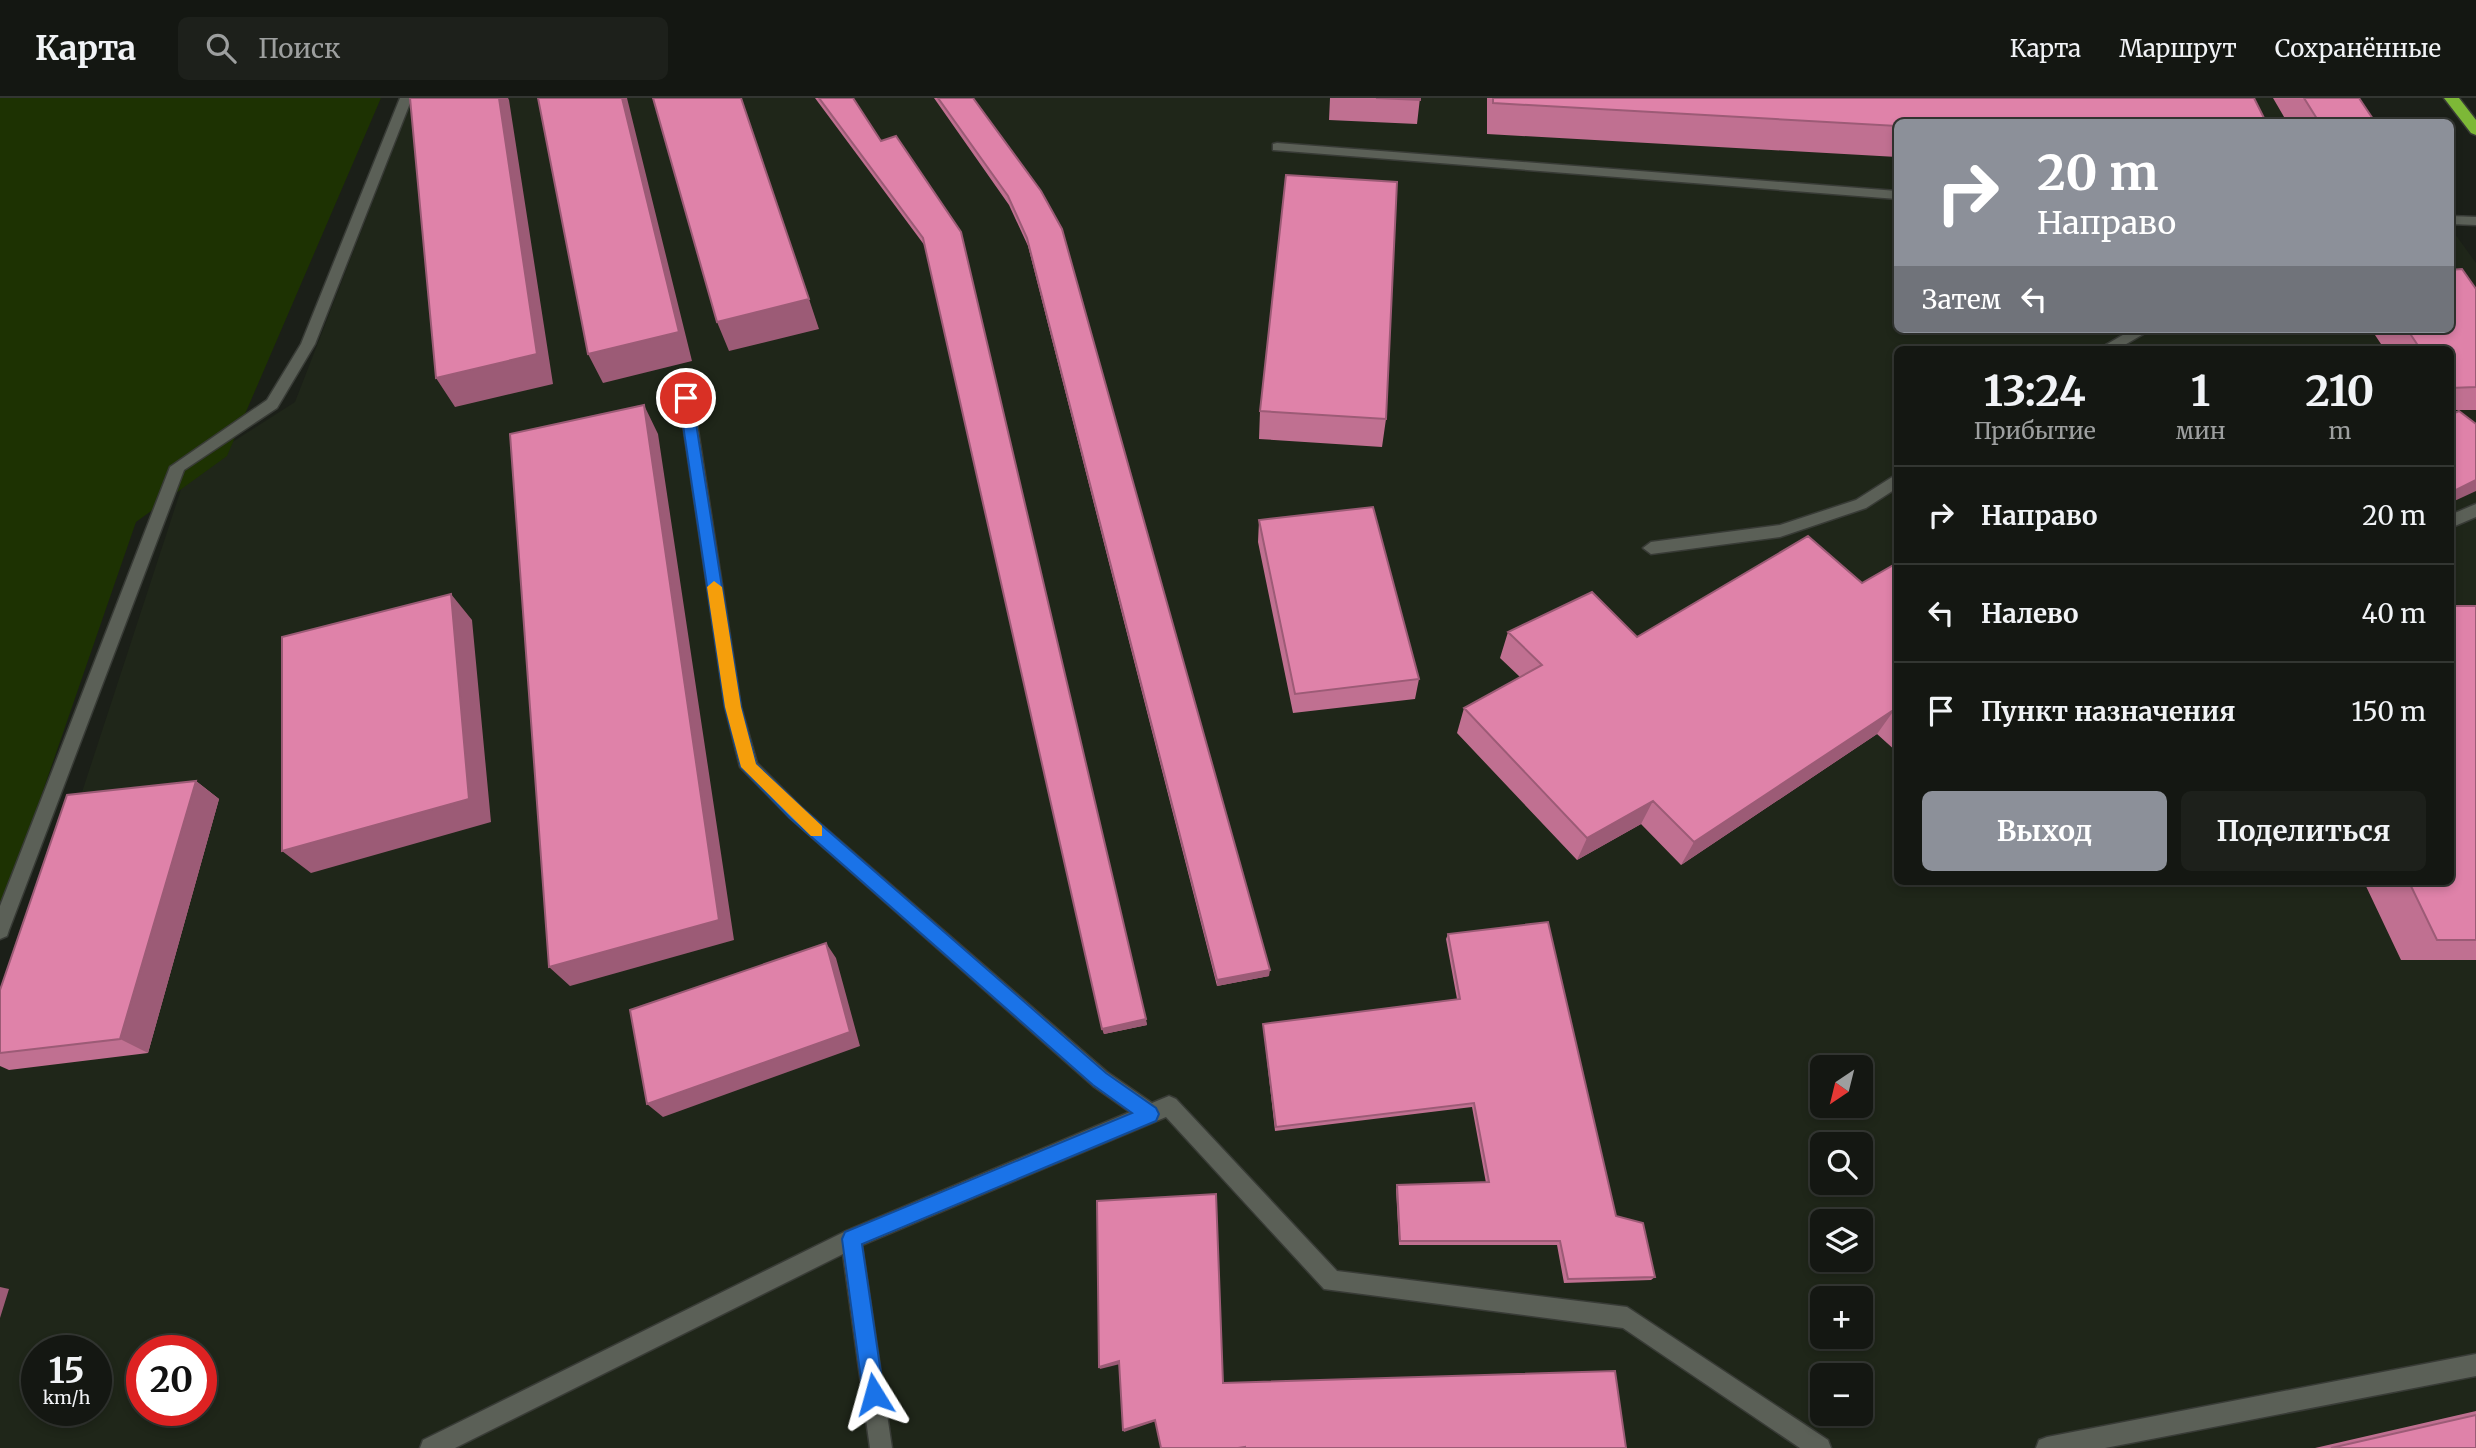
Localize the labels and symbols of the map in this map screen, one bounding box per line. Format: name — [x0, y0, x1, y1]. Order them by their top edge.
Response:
pin — [656, 368, 716, 428]
north arrow — [1810, 1055, 1872, 1118]
speed limit sign: 20 — [126, 1335, 217, 1426]
position arrow — [837, 1357, 911, 1431]

